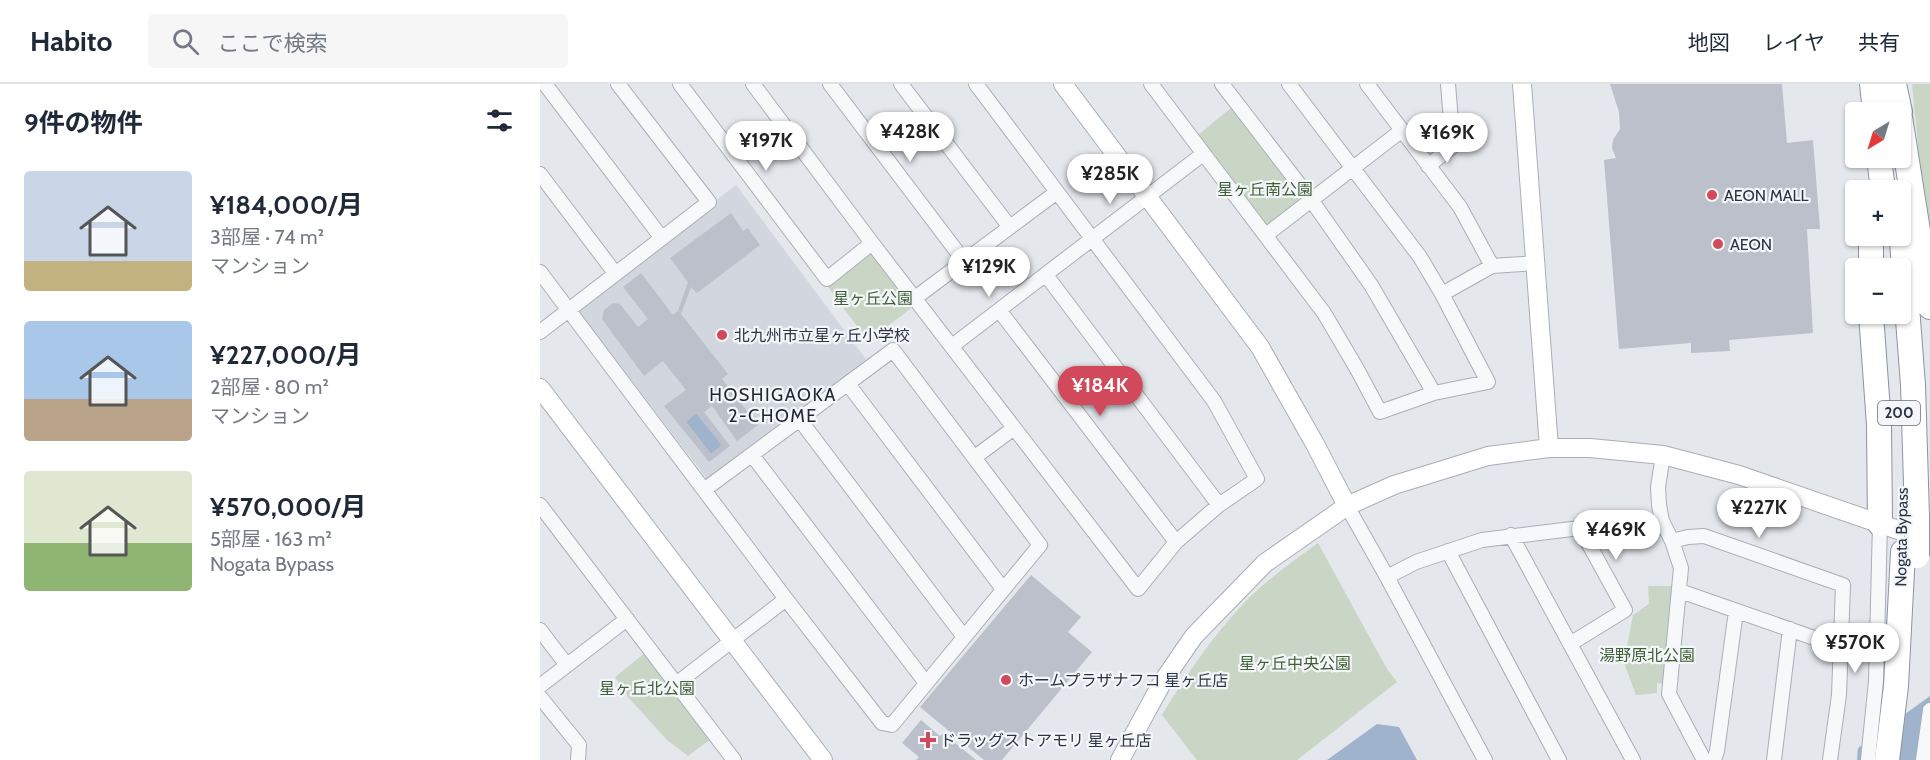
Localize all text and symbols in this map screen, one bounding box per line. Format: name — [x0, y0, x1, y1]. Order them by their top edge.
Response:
search box — [148, 14, 568, 68]
text: Habito — [30, 24, 112, 58]
icon: search — [169, 25, 202, 58]
text: ここで検索 — [217, 30, 327, 57]
text: 地図 — [1688, 30, 1730, 55]
text: レイヤ — [1763, 30, 1825, 55]
text: 共有 — [1858, 30, 1900, 55]
north arrow — [1845, 102, 1911, 168]
map controls — [1845, 102, 1911, 324]
icon: filters — [483, 104, 516, 137]
text: 9件の物件 — [24, 107, 143, 139]
pin: ¥428K — [868, 112, 952, 163]
pin: ¥169K — [1405, 113, 1489, 164]
text: ¥428K — [880, 119, 940, 143]
text: ¥169K — [1420, 120, 1474, 144]
pin: ¥197K — [724, 121, 808, 172]
text: ¥197K — [739, 128, 793, 152]
pin: ¥285K — [1068, 154, 1152, 205]
text: ¥285K — [1081, 161, 1139, 185]
park label: 星ヶ丘南公園 — [1217, 180, 1313, 199]
button: + — [1845, 180, 1911, 246]
place label: AEON MALL — [1724, 186, 1809, 205]
marker: AEON MALL — [1705, 188, 1719, 202]
text: ¥184,000/月 — [210, 189, 363, 221]
icon: home — [72, 195, 144, 267]
text: 3部屋 · 74 m² — [210, 225, 324, 249]
place label: AEON — [1730, 235, 1772, 254]
marker: AEON — [1711, 237, 1725, 251]
pin: ¥129K — [947, 247, 1031, 298]
text: マンション — [210, 254, 310, 278]
text: ¥129K — [962, 254, 1016, 278]
button: − — [1845, 258, 1911, 324]
park label: 星ヶ丘公園 — [833, 289, 913, 308]
place label: 北九州市立星ヶ丘小学校 — [734, 326, 910, 345]
marker: 北九州市立星ヶ丘小学校 — [715, 328, 729, 342]
text: ¥227,000/月 — [210, 339, 361, 371]
icon: home — [72, 345, 144, 417]
pin: ¥184K — [1058, 366, 1142, 417]
text: ¥184K — [1072, 373, 1128, 397]
text: 2部屋 · 80 m² — [210, 375, 329, 399]
district label: HOSHIGAOKA 2-CHOME — [709, 384, 837, 427]
road number: 200 — [1878, 401, 1920, 425]
text: マンション — [210, 404, 310, 428]
street label: Nogata Bypass — [1891, 487, 1912, 587]
pin: ¥227K — [1717, 488, 1801, 539]
text: ¥570,000/月 — [210, 491, 367, 523]
icon: home — [72, 495, 144, 567]
text: ¥227K — [1731, 495, 1787, 519]
pin: ¥469K — [1574, 510, 1658, 561]
text: ¥469K — [1586, 517, 1646, 541]
text: 5部屋 · 163 m² — [210, 527, 332, 551]
text: Nogata Bypass — [210, 552, 334, 576]
pin: ¥570K — [1813, 623, 1897, 674]
text: ¥570K — [1825, 630, 1885, 654]
park label: 湯野原北公園 — [1599, 646, 1695, 665]
park label: 星ヶ丘中央公園 — [1239, 654, 1351, 673]
place label: ホームプラザナフコ 星ヶ丘店 — [1018, 671, 1228, 690]
marker: ホームプラザナフコ 星ヶ丘店 — [999, 673, 1013, 687]
park label: 星ヶ丘北公園 — [599, 679, 695, 698]
place label: ドラッグストアモリ 星ヶ丘店 — [940, 731, 1152, 750]
marker: ドラッグストアモリ 星ヶ丘店 — [921, 733, 935, 747]

